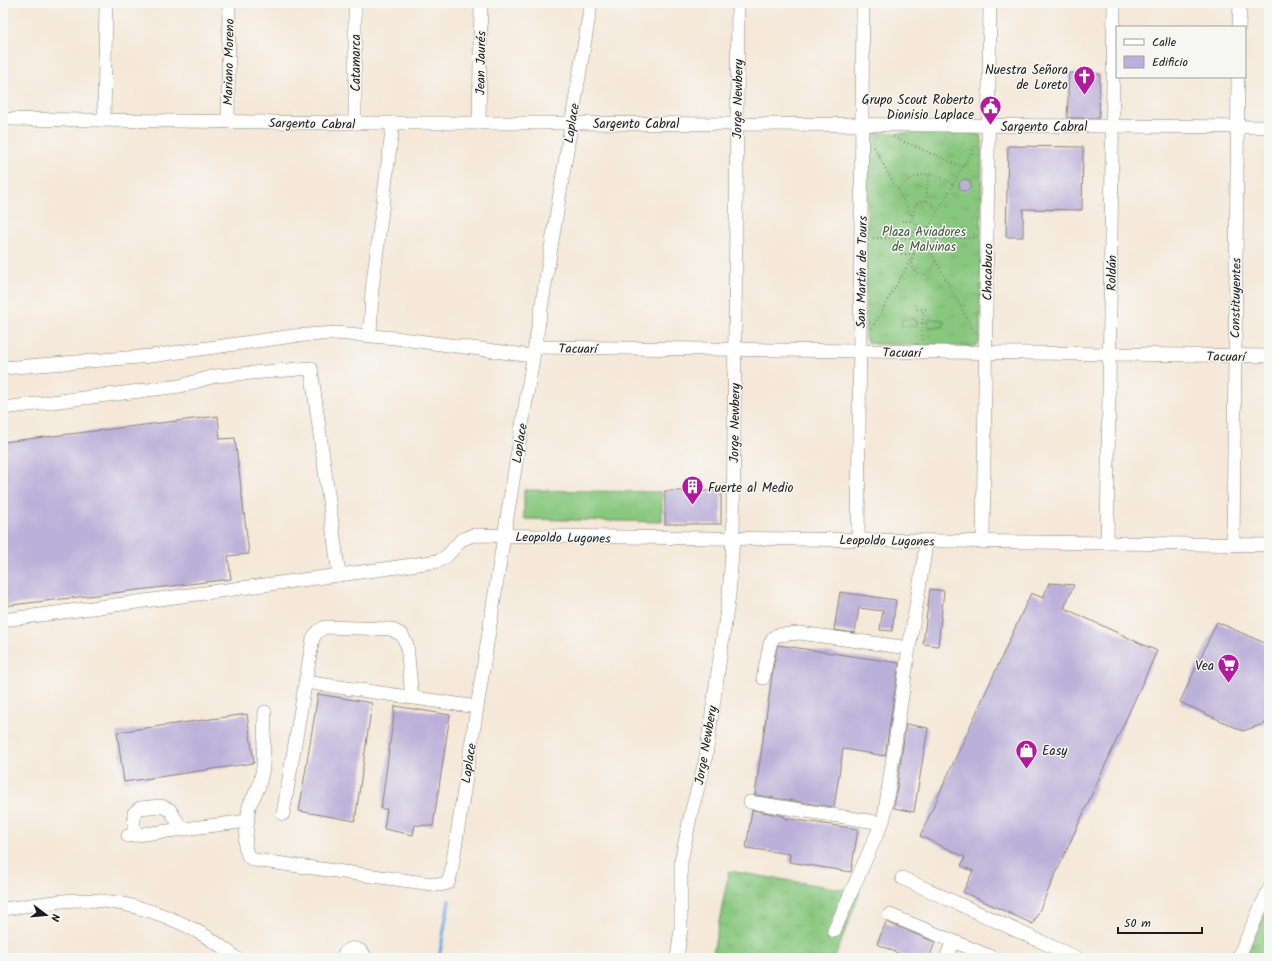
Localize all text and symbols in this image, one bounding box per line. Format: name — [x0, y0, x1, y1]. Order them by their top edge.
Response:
street label: Mariano Moreno — [218, 18, 241, 106]
legend — [1116, 26, 1246, 78]
street label: Jean Jaurés — [470, 30, 493, 95]
text: Calle — [1152, 33, 1177, 52]
street label: Catamarca — [346, 34, 367, 92]
text: Edificio — [1152, 53, 1188, 72]
street label: Jorge Newbery — [727, 58, 750, 139]
place label: Nuestra Señora de Loreto — [985, 60, 1068, 96]
church icon: Nuestra Señora de Loreto — [1071, 63, 1097, 96]
place label: Grupo Scout Roberto Dionisio Laplace — [862, 90, 974, 126]
public building icon: Grupo Scout Roberto Dionisio Laplace — [977, 93, 1003, 126]
street label: Laplace — [559, 102, 586, 145]
street label: Sargento Cabral — [268, 113, 355, 136]
street label: Sargento Cabral — [593, 114, 679, 135]
street label: Sargento Cabral — [1001, 117, 1087, 138]
street label: San Martín de Tours — [851, 215, 874, 328]
park label: Plaza Aviadores de Malvinas — [882, 222, 966, 258]
street label: Chacabuco — [977, 243, 1000, 301]
street label: Roldán — [1102, 255, 1123, 291]
street label: Constituyentes — [1225, 257, 1248, 339]
street label: Tacuarí — [558, 339, 599, 360]
street label: Tacuarí — [882, 343, 923, 364]
street label: Tacuarí — [1206, 347, 1247, 368]
street label: Jorge Newbery — [724, 382, 747, 463]
street label: Laplace — [507, 422, 534, 465]
building icon: Fuerte al Medio — [680, 474, 706, 507]
place label: Fuerte al Medio — [708, 478, 793, 499]
street label: Leopoldo Lugones — [515, 527, 611, 550]
street label: Leopoldo Lugones — [839, 530, 935, 553]
supermarket icon: Vea — [1216, 652, 1242, 685]
place label: Vea — [1195, 656, 1214, 677]
street label: Jorge Newbery — [689, 703, 724, 786]
shop icon: Easy — [1014, 737, 1040, 770]
place label: Easy — [1042, 741, 1068, 762]
street label: Laplace — [456, 742, 483, 785]
north arrow — [26, 895, 66, 935]
scale bar — [1118, 909, 1202, 935]
text: N — [45, 912, 64, 923]
text: 50 m — [1124, 914, 1151, 933]

